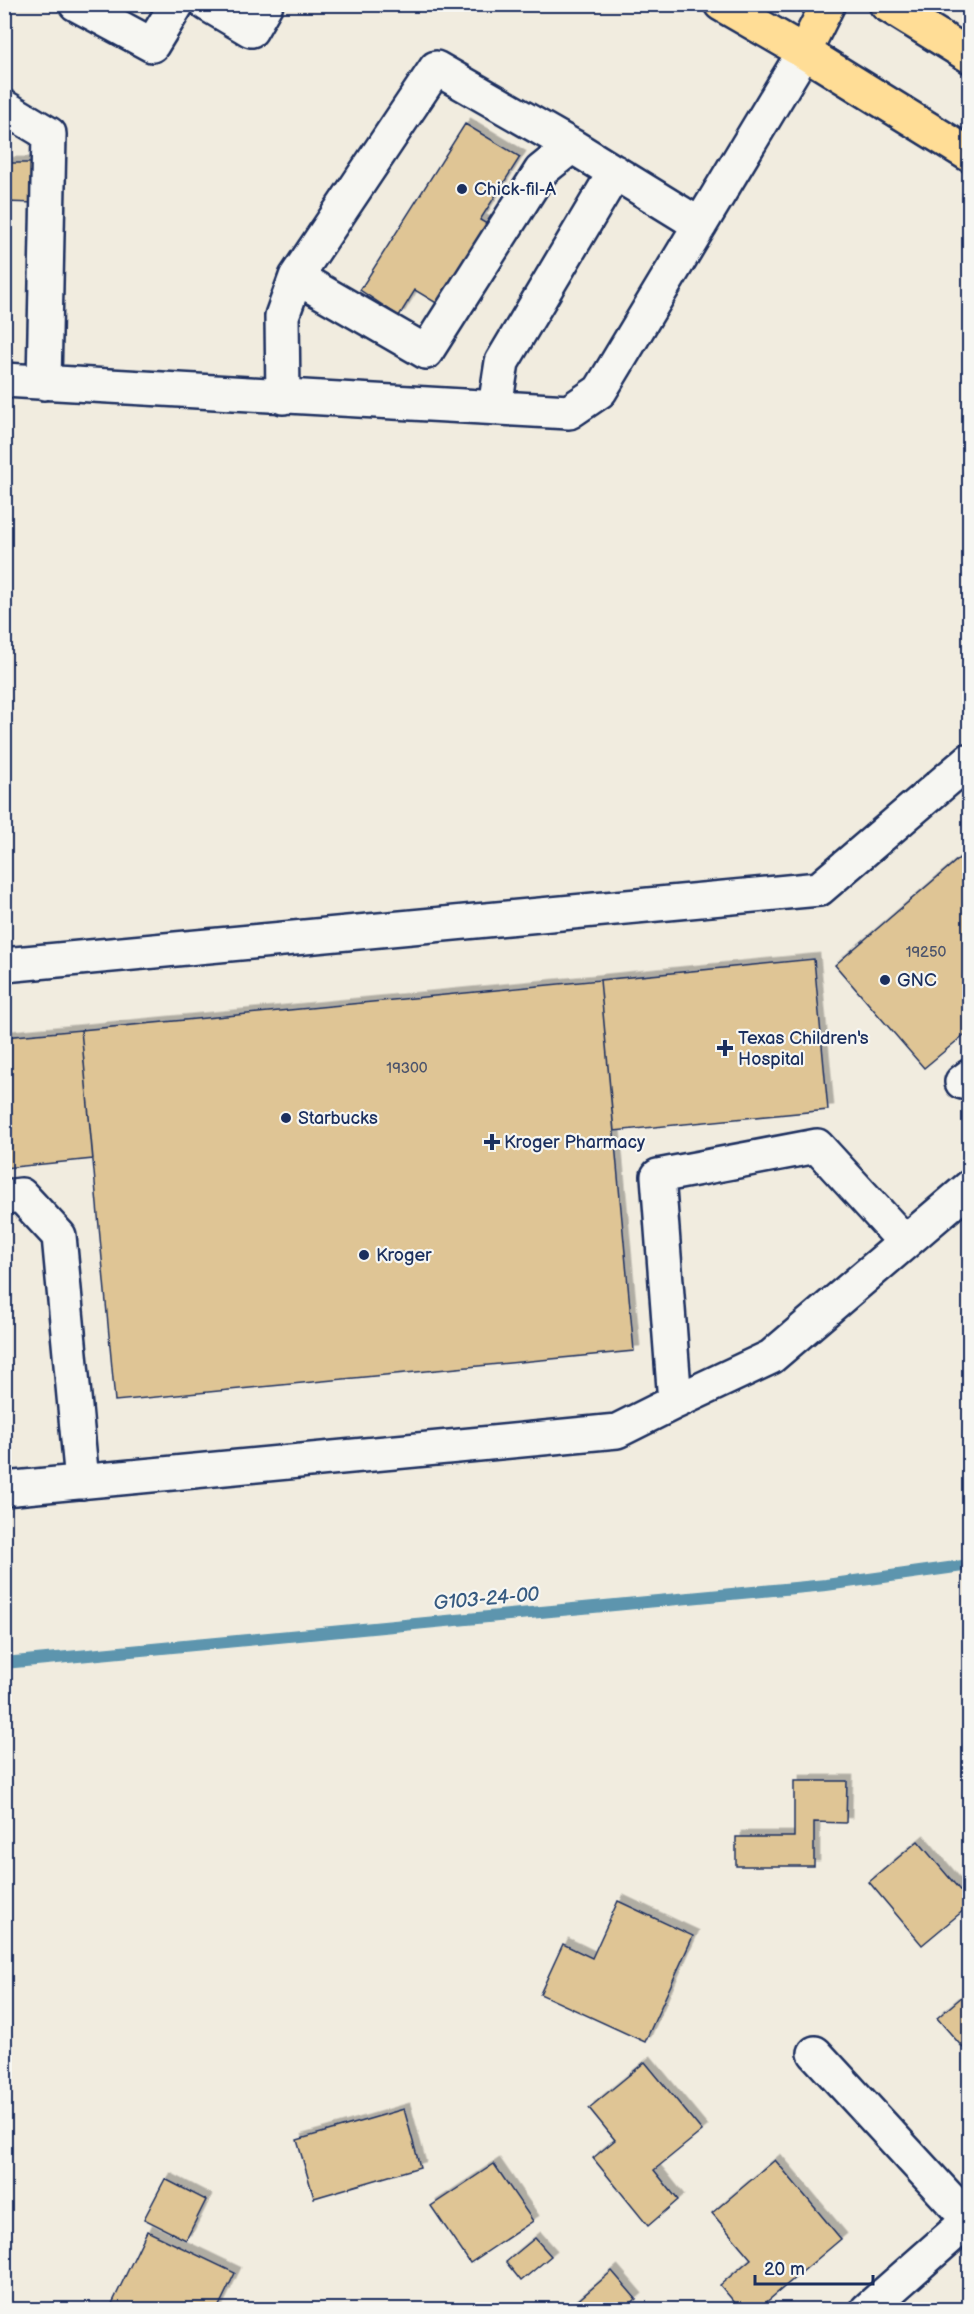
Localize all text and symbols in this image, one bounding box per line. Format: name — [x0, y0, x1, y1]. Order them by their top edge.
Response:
place label: Chick-fil-A — [474, 179, 556, 200]
marker: Chick-fil-A — [455, 182, 469, 196]
house number: 19250 — [906, 943, 947, 962]
place label: GNC — [897, 970, 937, 991]
marker: GNC — [878, 973, 892, 987]
place label: Texas Children's Hospital — [738, 1028, 869, 1070]
marker: Texas Children's Hospital — [716, 1039, 734, 1057]
house number: 19300 — [386, 1059, 428, 1078]
place label: Starbucks — [298, 1108, 378, 1129]
marker: Starbucks — [279, 1111, 293, 1125]
place label: Kroger Pharmacy — [504, 1132, 646, 1153]
marker: Kroger Pharmacy — [485, 1135, 499, 1149]
place label: Kroger — [376, 1245, 432, 1266]
marker: Kroger — [357, 1248, 371, 1262]
water label: G103-24-00 — [432, 1582, 540, 1616]
scale bar — [755, 2248, 874, 2286]
text: 20 m — [764, 2259, 805, 2280]

